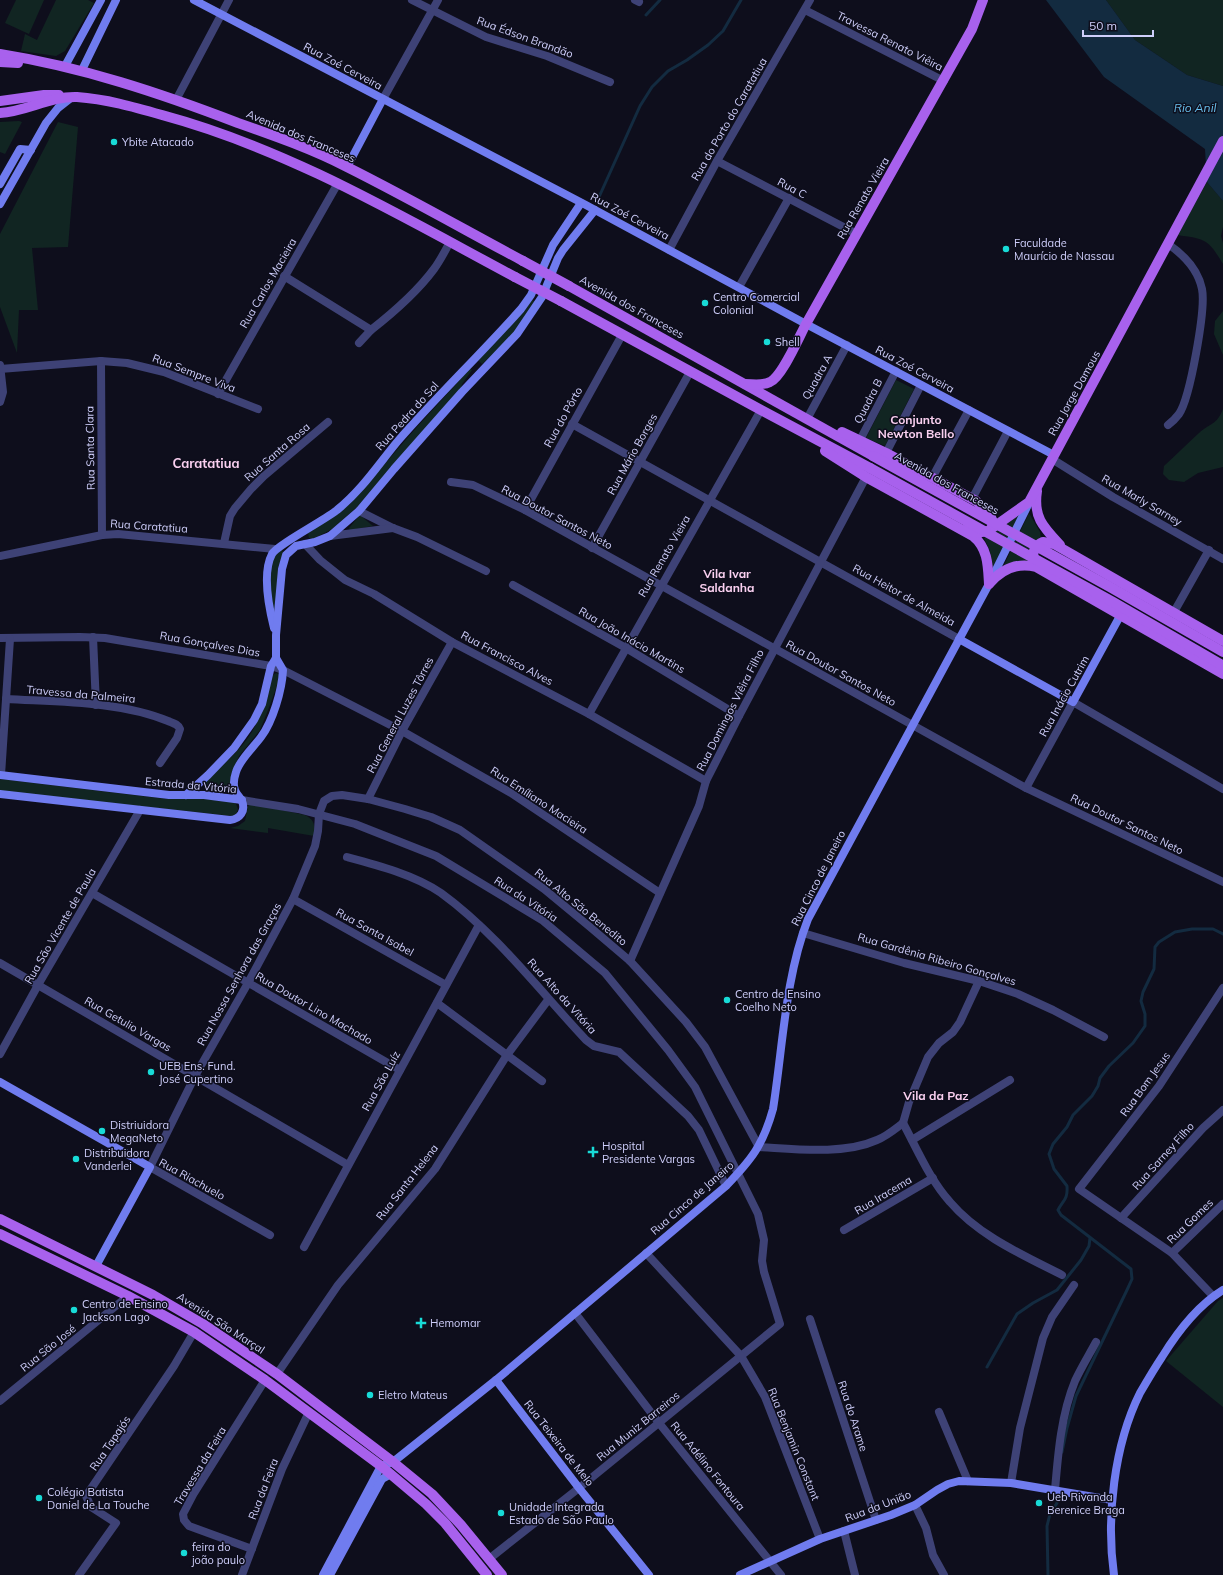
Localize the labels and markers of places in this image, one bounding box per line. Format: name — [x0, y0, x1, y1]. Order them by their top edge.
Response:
place label: Ybite Atacado — [121, 135, 194, 149]
marker: Ybite Atacado — [109, 137, 119, 147]
place label: Faculdade Maurício de Nassau — [1014, 236, 1114, 263]
marker: Faculdade Maurício de Nassau — [1001, 244, 1011, 254]
place label: Centro Comercial Colonial — [713, 290, 800, 317]
marker: Centro Comercial Colonial — [700, 298, 710, 308]
place label: Shell — [775, 335, 800, 349]
marker: Shell — [762, 337, 772, 347]
place label: Centro de Ensino Coelho Neto — [735, 987, 821, 1014]
marker: Centro de Ensino Coelho Neto — [722, 995, 732, 1005]
place label: UEB Ens. Fund. José Cupertino — [159, 1059, 236, 1086]
marker: UEB Ens. Fund. José Cupertino — [146, 1067, 156, 1077]
place label: Distriuidora MegaNeto — [110, 1118, 169, 1145]
marker: Distriuidora MegaNeto — [97, 1126, 107, 1136]
place label: Hospital Presidente Vargas — [602, 1139, 695, 1166]
place label: Distribuidora Vanderlei — [84, 1146, 150, 1173]
marker: Hospital Presidente Vargas — [587, 1146, 599, 1158]
marker: Distribuidora Vanderlei — [71, 1154, 81, 1164]
place label: Centro de Ensino Jackson Lago — [82, 1297, 168, 1324]
marker: Centro de Ensino Jackson Lago — [69, 1305, 79, 1315]
place label: Hemomar — [430, 1316, 481, 1330]
marker: Hemomar — [415, 1317, 427, 1329]
place label: Eletro Mateus — [378, 1388, 448, 1402]
marker: Eletro Mateus — [365, 1390, 375, 1400]
place label: Colégio Batista Daniel de La Touche — [47, 1485, 150, 1512]
place label: Ueb Rivanda Berenice Braga — [1047, 1490, 1125, 1517]
marker: Colégio Batista Daniel de La Touche — [34, 1493, 44, 1503]
marker: Ueb Rivanda Berenice Braga — [1034, 1498, 1044, 1508]
place label: Unidade Integrada Estado de São Paulo — [509, 1500, 614, 1527]
marker: Unidade Integrada Estado de São Paulo — [496, 1508, 506, 1518]
place label: feira do joão paulo — [191, 1540, 245, 1567]
marker: feira do joão paulo — [179, 1548, 189, 1558]

